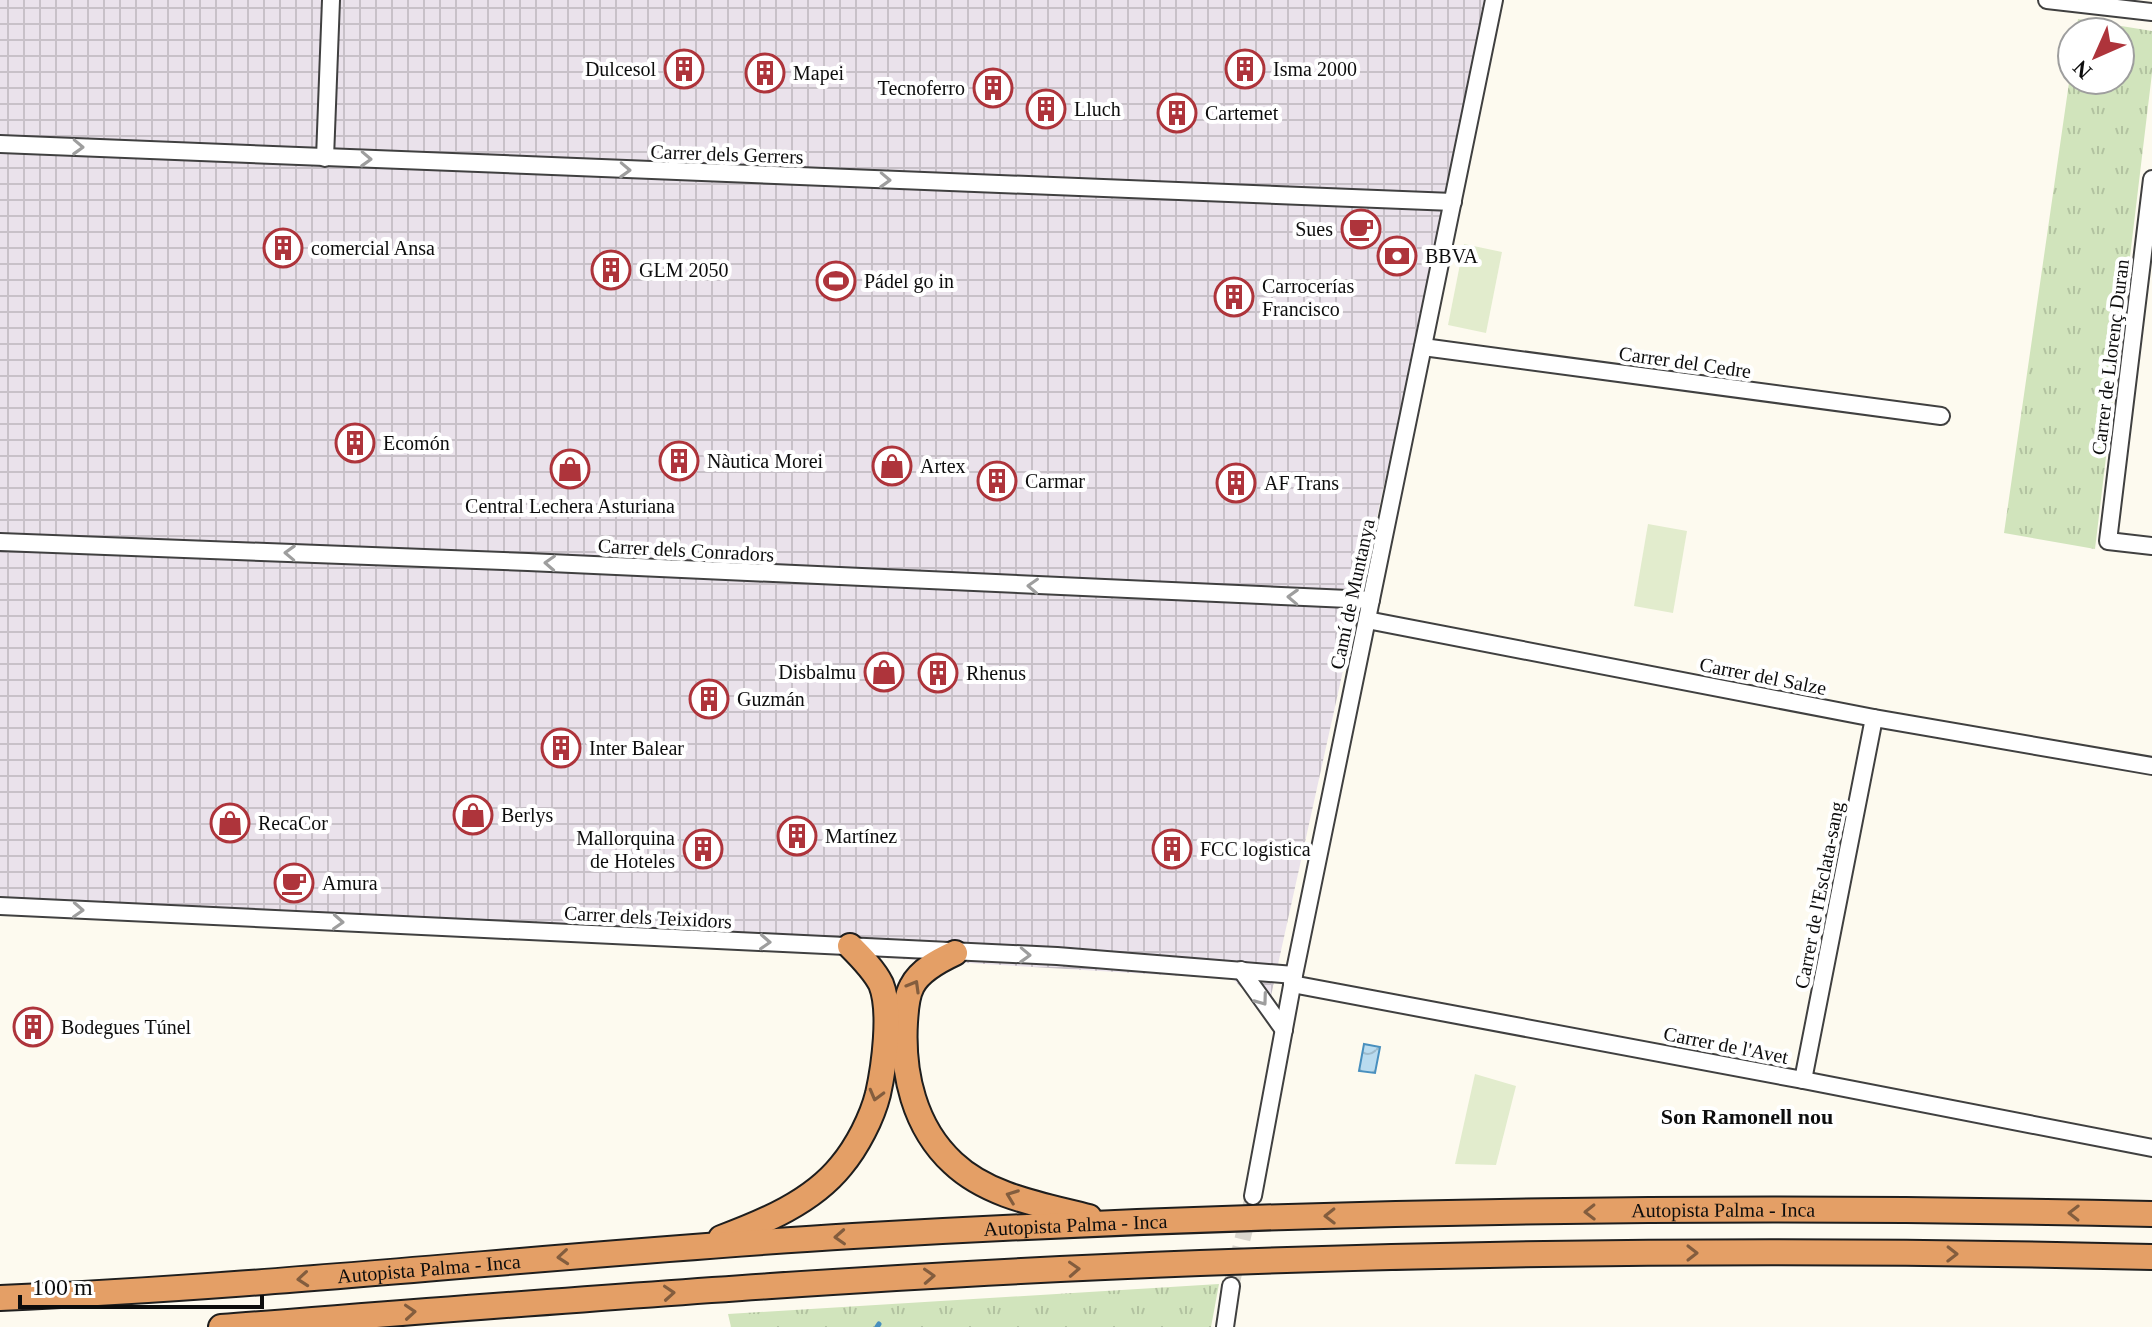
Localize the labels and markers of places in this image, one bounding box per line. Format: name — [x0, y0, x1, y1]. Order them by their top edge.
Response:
building icon: Dulcesol — [663, 48, 705, 90]
building icon: Isma 2000 — [1224, 48, 1266, 90]
building icon: Mapei — [744, 52, 786, 94]
place label: Dulcesol — [585, 58, 656, 80]
place label: Isma 2000 — [1273, 58, 1357, 80]
place label: Mapei — [793, 62, 845, 85]
building icon: Tecnoferro — [972, 67, 1014, 109]
place label: Tecnoferro — [878, 77, 965, 99]
building icon: Lluch — [1025, 88, 1067, 130]
building icon: Cartemet — [1156, 92, 1198, 134]
place label: Lluch — [1074, 98, 1121, 120]
place label: Cartemet — [1205, 102, 1279, 124]
cafe icon: Sues — [1340, 208, 1382, 250]
place label: Sues — [1295, 218, 1333, 240]
building icon: comercial Ansa — [262, 227, 304, 269]
bank icon: BBVA — [1376, 235, 1418, 277]
place label: comercial Ansa — [311, 237, 435, 259]
place label: BBVA — [1425, 245, 1479, 267]
building icon: GLM 2050 — [590, 249, 632, 291]
place label: GLM 2050 — [639, 259, 728, 281]
sports icon: Pádel go in — [815, 260, 857, 302]
place label: Pádel go in — [864, 270, 954, 293]
place label: Carrocerías Francisco — [1262, 275, 1354, 320]
building icon: Carrocerías Francisco — [1213, 276, 1255, 318]
building icon: Ecomón — [334, 422, 376, 464]
place label: Ecomón — [383, 432, 450, 454]
building icon: Nàutica Morei — [658, 440, 700, 482]
shop icon: Artex — [871, 445, 913, 487]
shop icon: Central Lechera Asturiana — [549, 448, 591, 490]
place label: Nàutica Morei — [707, 450, 824, 472]
place label: Artex — [920, 455, 966, 477]
building icon: Carmar — [976, 460, 1018, 502]
building icon: AF Trans — [1215, 462, 1257, 504]
place label: Carmar — [1025, 470, 1085, 492]
place label: AF Trans — [1264, 472, 1339, 494]
place label: Central Lechera Asturiana — [465, 495, 675, 517]
shop icon: Disbalmu — [863, 651, 905, 693]
building icon: Rhenus — [917, 652, 959, 694]
place label: Disbalmu — [778, 661, 856, 683]
place label: Rhenus — [966, 662, 1026, 684]
building icon: Guzmán — [688, 678, 730, 720]
place label: Guzmán — [737, 688, 805, 710]
building icon: Inter Balear — [540, 727, 582, 769]
place label: Inter Balear — [589, 737, 684, 759]
shop icon: Berlys — [452, 794, 494, 836]
shop icon: RecaCor — [209, 802, 251, 844]
place label: Berlys — [501, 804, 553, 827]
place label: RecaCor — [258, 812, 328, 834]
building icon: Martínez — [776, 815, 818, 857]
place label: Martínez — [825, 825, 897, 847]
place label: Mallorquina de Hoteles — [576, 827, 675, 872]
building icon: Mallorquina de Hoteles — [682, 828, 724, 870]
building icon: FCC logistica — [1151, 828, 1193, 870]
place label: FCC logistica — [1200, 838, 1311, 861]
cafe icon: Amura — [273, 862, 315, 904]
place label: Amura — [322, 872, 378, 894]
building icon: Bodegues Túnel — [12, 1006, 54, 1048]
place label: Bodegues Túnel — [61, 1016, 192, 1039]

